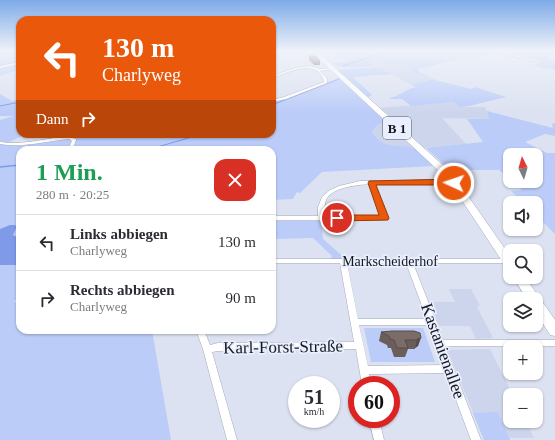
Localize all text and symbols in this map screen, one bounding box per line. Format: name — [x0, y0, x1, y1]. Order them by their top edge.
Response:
icon: left — [36, 32, 88, 84]
text: 130 m — [102, 32, 174, 63]
text: Charlyweg — [102, 65, 181, 85]
icon: right — [77, 108, 99, 130]
text: Dann — [36, 111, 69, 127]
road number: B 1 — [383, 117, 411, 139]
north arrow — [503, 148, 543, 188]
map controls — [503, 148, 543, 428]
text: 1 Min. — [36, 159, 103, 185]
button: close — [214, 159, 256, 201]
position arrow — [433, 162, 475, 204]
text: 280 m · 20:25 — [36, 187, 109, 202]
button: sound — [503, 196, 543, 236]
pin — [320, 201, 354, 235]
icon: arrive — [326, 207, 348, 229]
text: Links abbiegen — [70, 226, 168, 242]
icon: left — [36, 232, 58, 254]
text: 130 m — [218, 234, 256, 250]
text: Charlyweg — [70, 243, 127, 258]
button: search — [503, 244, 543, 284]
street label: Markscheiderhof — [342, 254, 438, 269]
text: Rechts abbiegen — [70, 282, 175, 298]
icon: right — [36, 288, 58, 310]
text: 90 m — [226, 290, 256, 306]
button: layers — [503, 292, 543, 332]
text: Charlyweg — [70, 299, 127, 314]
street label: Kastanienallee — [417, 301, 469, 401]
street label: Karl-Forst-Straße — [223, 336, 343, 358]
button: + — [503, 340, 543, 380]
speed limit sign: 60 — [348, 376, 400, 428]
text: 51 — [304, 386, 324, 408]
button: − — [503, 388, 543, 428]
text: km/h — [304, 406, 324, 417]

